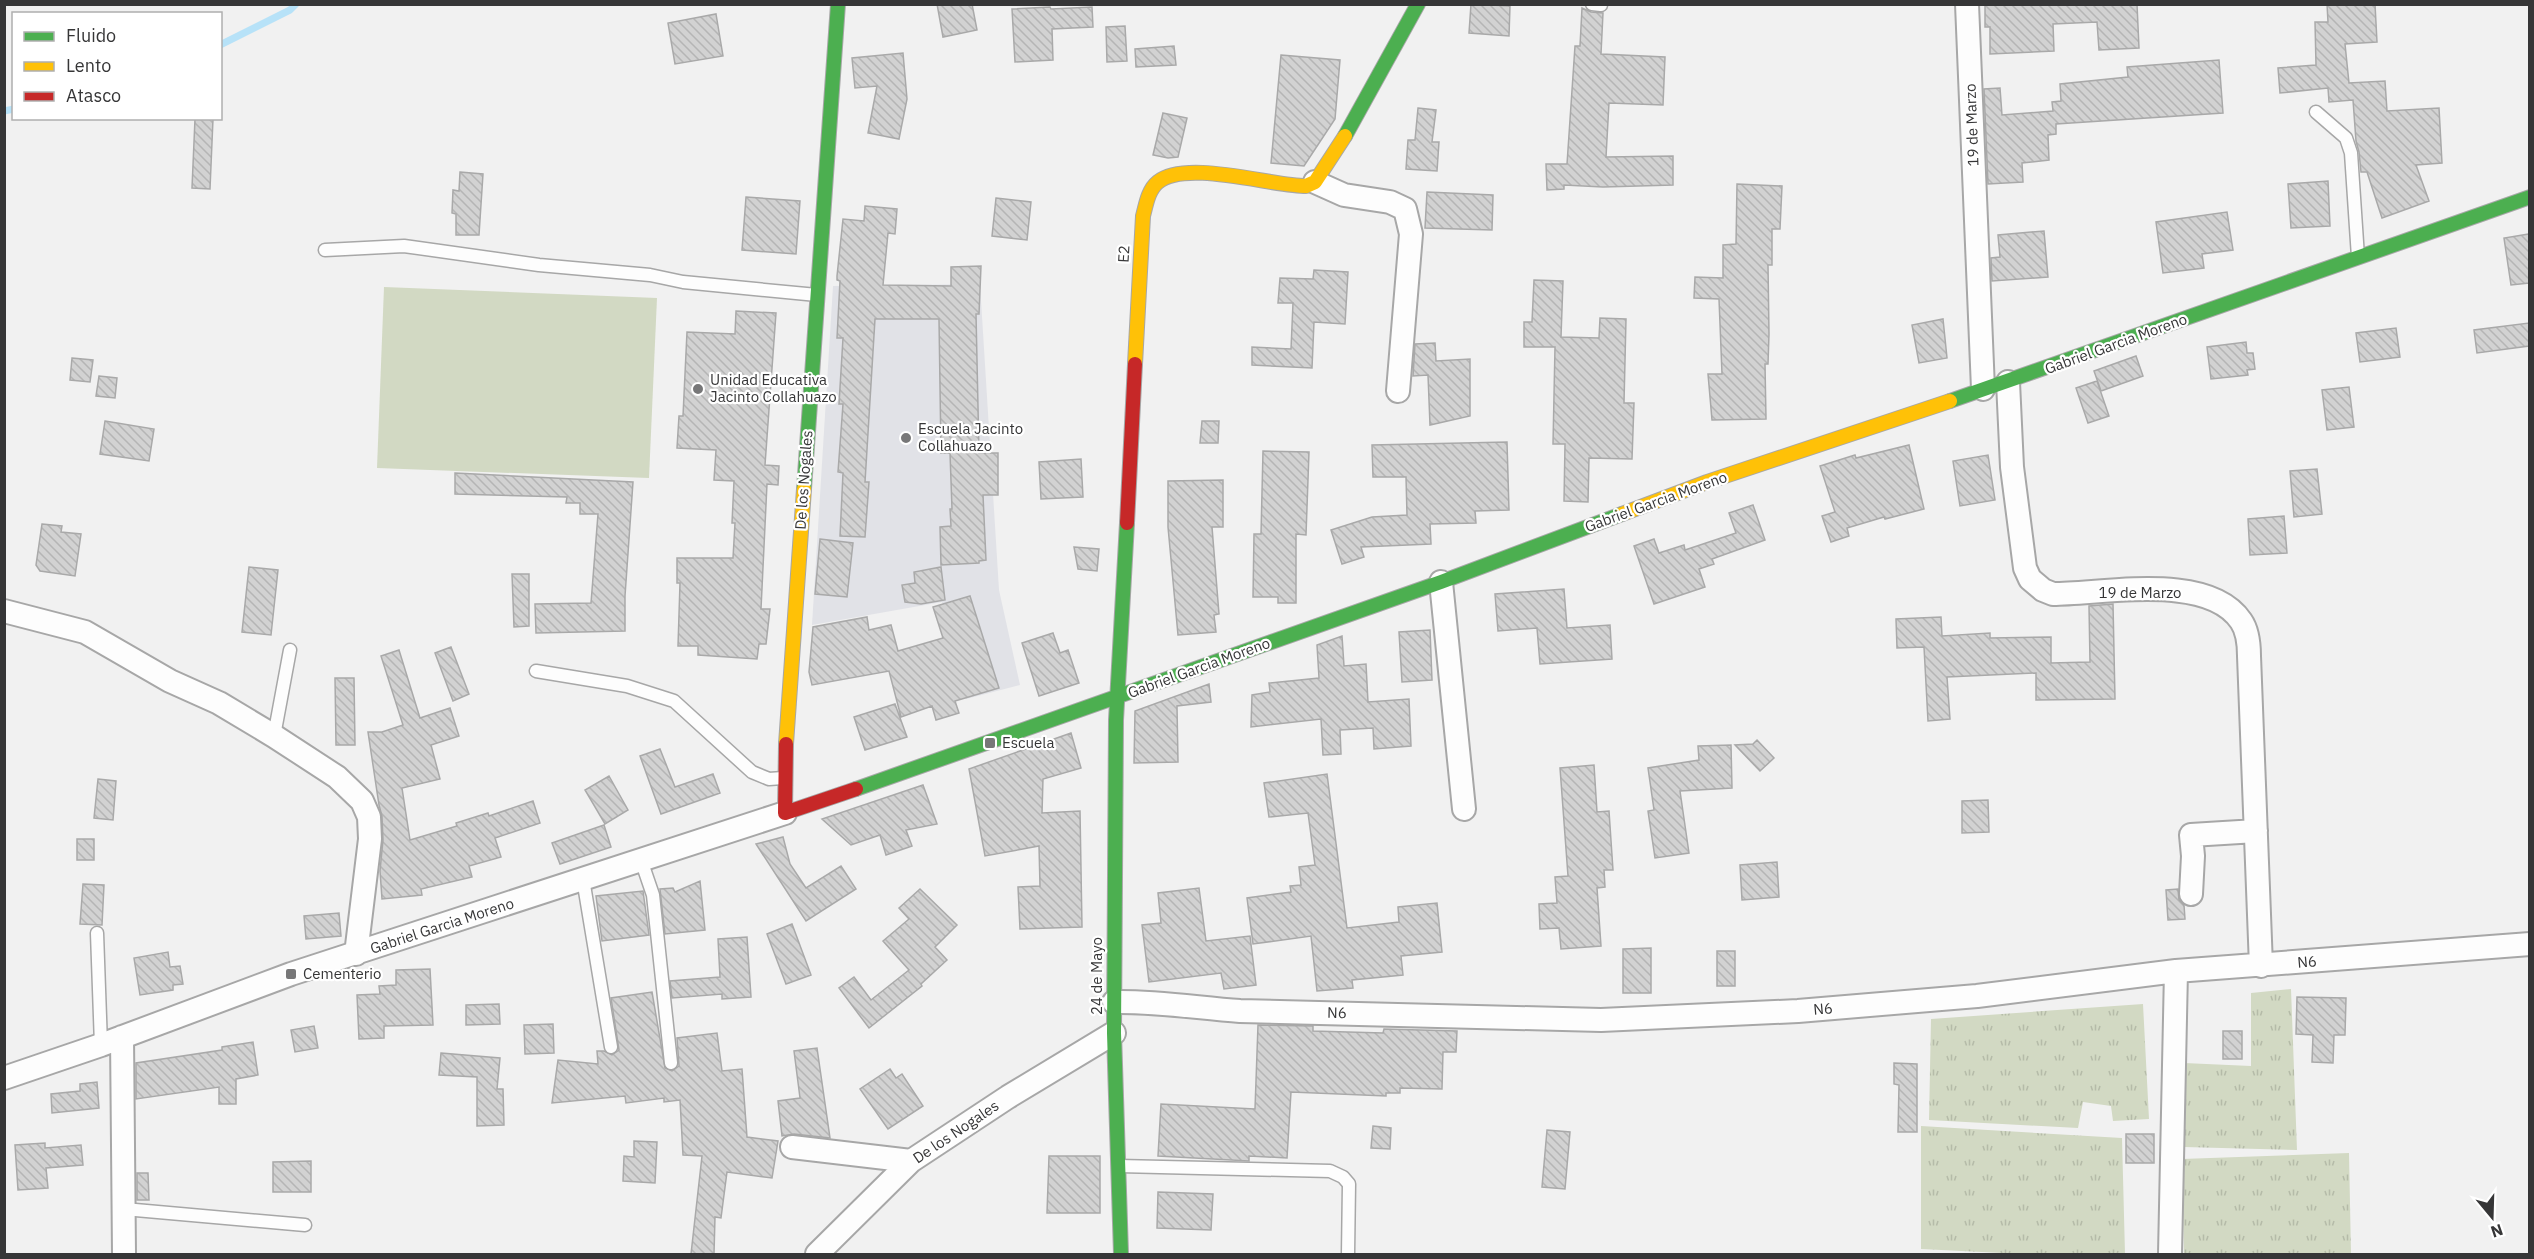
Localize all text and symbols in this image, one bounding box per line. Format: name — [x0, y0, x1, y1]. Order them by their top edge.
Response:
legend — [12, 12, 222, 120]
text: Fluido — [66, 24, 116, 47]
text: Lento — [66, 54, 111, 77]
street label: 19 de Marzo — [1961, 83, 1982, 167]
text: Atasco — [66, 84, 121, 107]
street label: E2 — [1114, 245, 1133, 263]
street label: Gabriel Garcia Moreno — [2042, 309, 2190, 378]
place label: Unidad Educativa Jacinto Collahuazo — [710, 370, 837, 406]
marker: Unidad Educativa Jacinto Collahuazo — [691, 382, 705, 396]
place label: Escuela Jacinto Collahuazo — [918, 419, 1023, 455]
street label: De los Nogales — [791, 430, 816, 530]
marker: Escuela Jacinto Collahuazo — [899, 431, 913, 445]
street label: Gabriel Garcia Moreno — [1582, 467, 1730, 536]
street label: 19 de Marzo — [2099, 583, 2181, 602]
street label: Gabriel Garcia Moreno — [1125, 633, 1273, 702]
place label: Escuela — [1002, 733, 1054, 752]
marker: Escuela — [983, 736, 997, 750]
street label: Gabriel Garcia Moreno — [368, 893, 516, 958]
street label: 24 de Mayo — [1087, 937, 1106, 1015]
street label: N6 — [2296, 951, 2318, 972]
place label: Cementerio — [303, 964, 382, 983]
marker: Cementerio — [284, 967, 298, 981]
street label: N6 — [1812, 998, 1834, 1019]
street label: N6 — [1327, 1003, 1347, 1022]
street label: De los Nogales — [909, 1096, 1002, 1167]
north arrow — [2462, 1187, 2522, 1247]
text: N — [2488, 1220, 2506, 1243]

